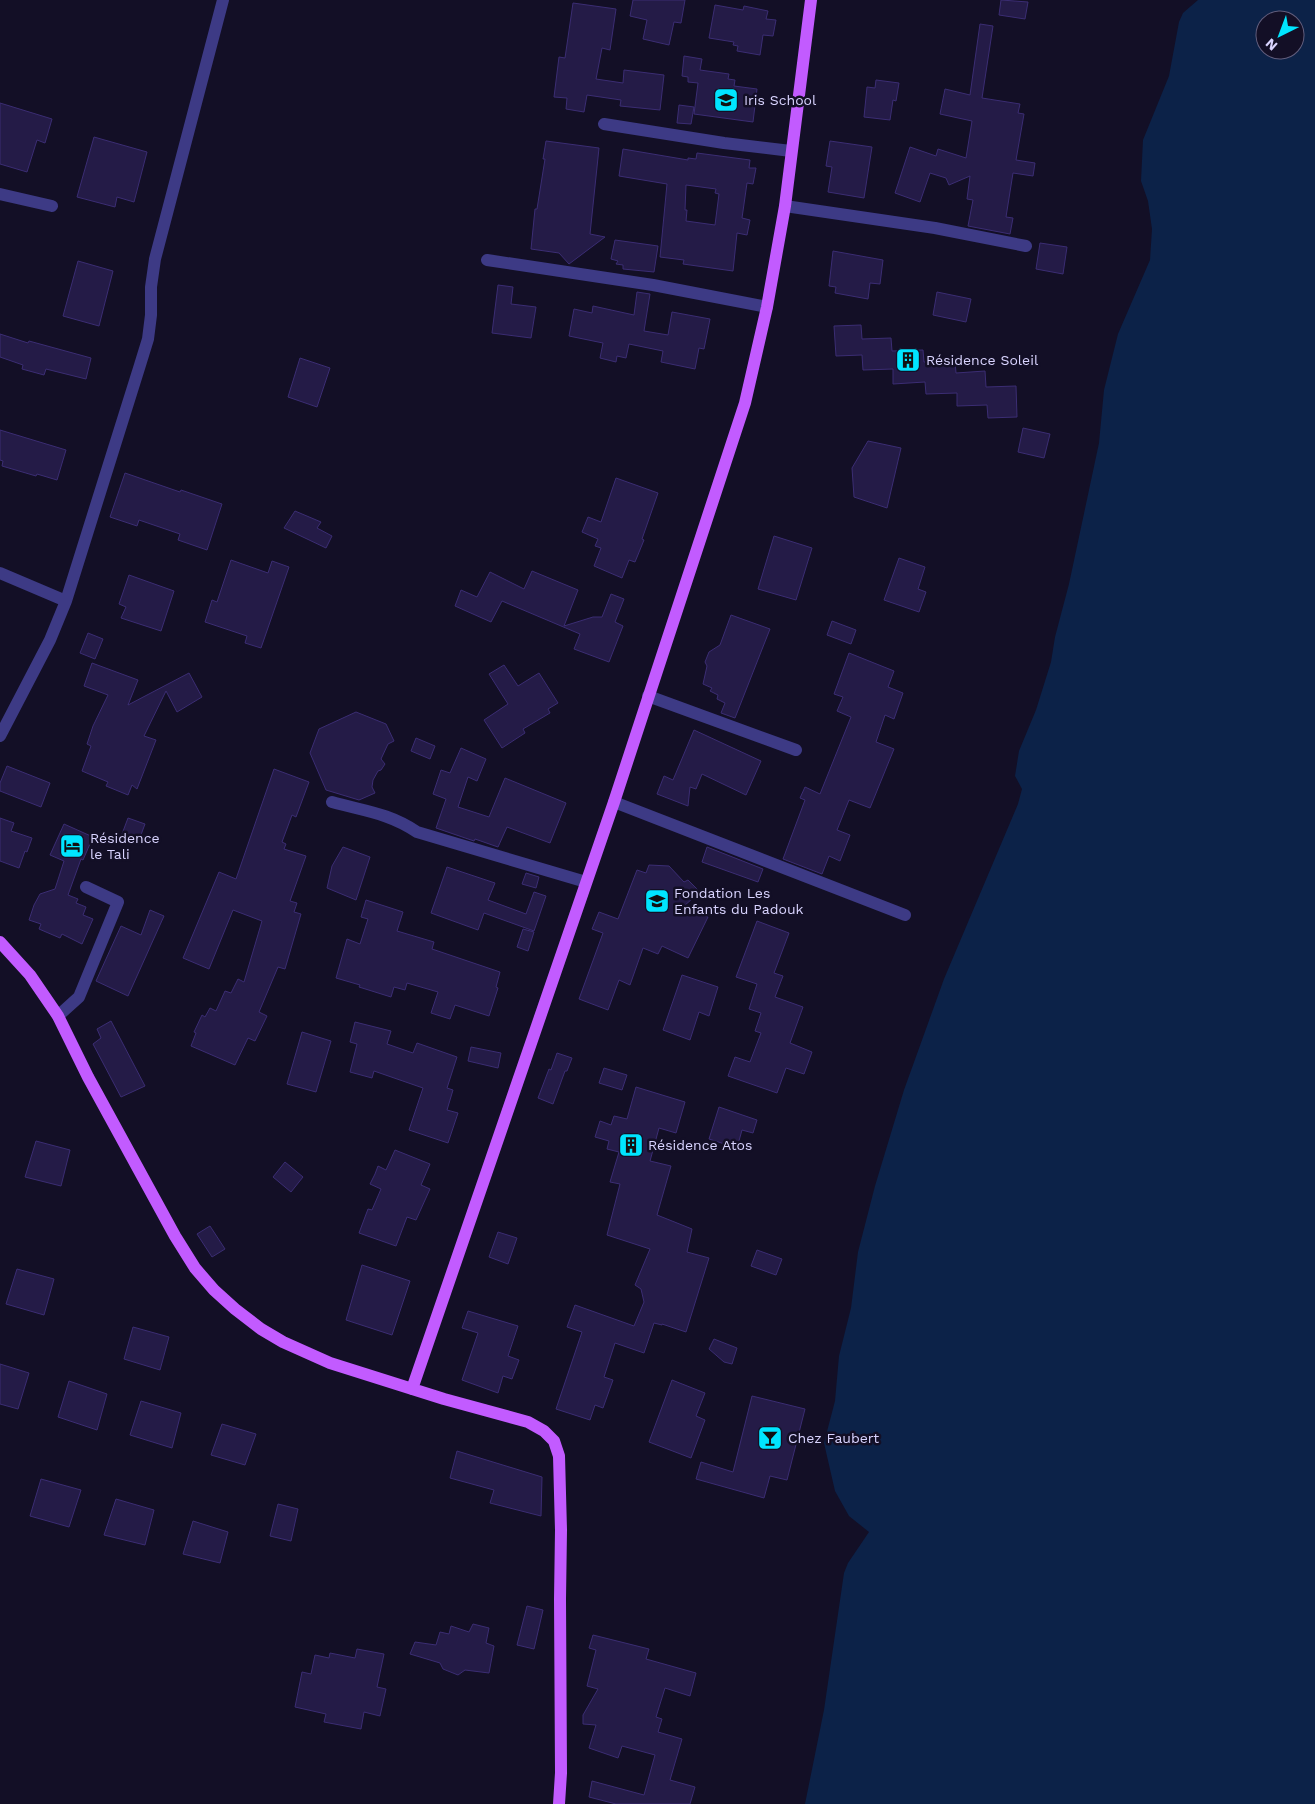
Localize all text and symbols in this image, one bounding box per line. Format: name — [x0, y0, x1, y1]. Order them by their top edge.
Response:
north arrow — [1255, 10, 1305, 60]
text: N — [1262, 35, 1281, 54]
school or university icon: Iris School — [713, 87, 739, 113]
place label: Iris School — [744, 92, 817, 108]
building icon: Résidence Soleil — [895, 347, 921, 373]
place label: Résidence Soleil — [926, 352, 1039, 368]
place label: Résidence le Tali — [90, 830, 160, 862]
hotel icon: Résidence le Tali — [59, 833, 85, 859]
place label: Fondation Les Enfants du Padouk — [674, 885, 804, 917]
school or university icon: Fondation Les Enfants du Padouk — [644, 888, 670, 914]
building icon: Résidence Atos — [618, 1132, 644, 1158]
place label: Résidence Atos — [648, 1137, 752, 1153]
bar icon: Chez Faubert — [757, 1425, 783, 1451]
place label: Chez Faubert — [788, 1430, 879, 1446]

